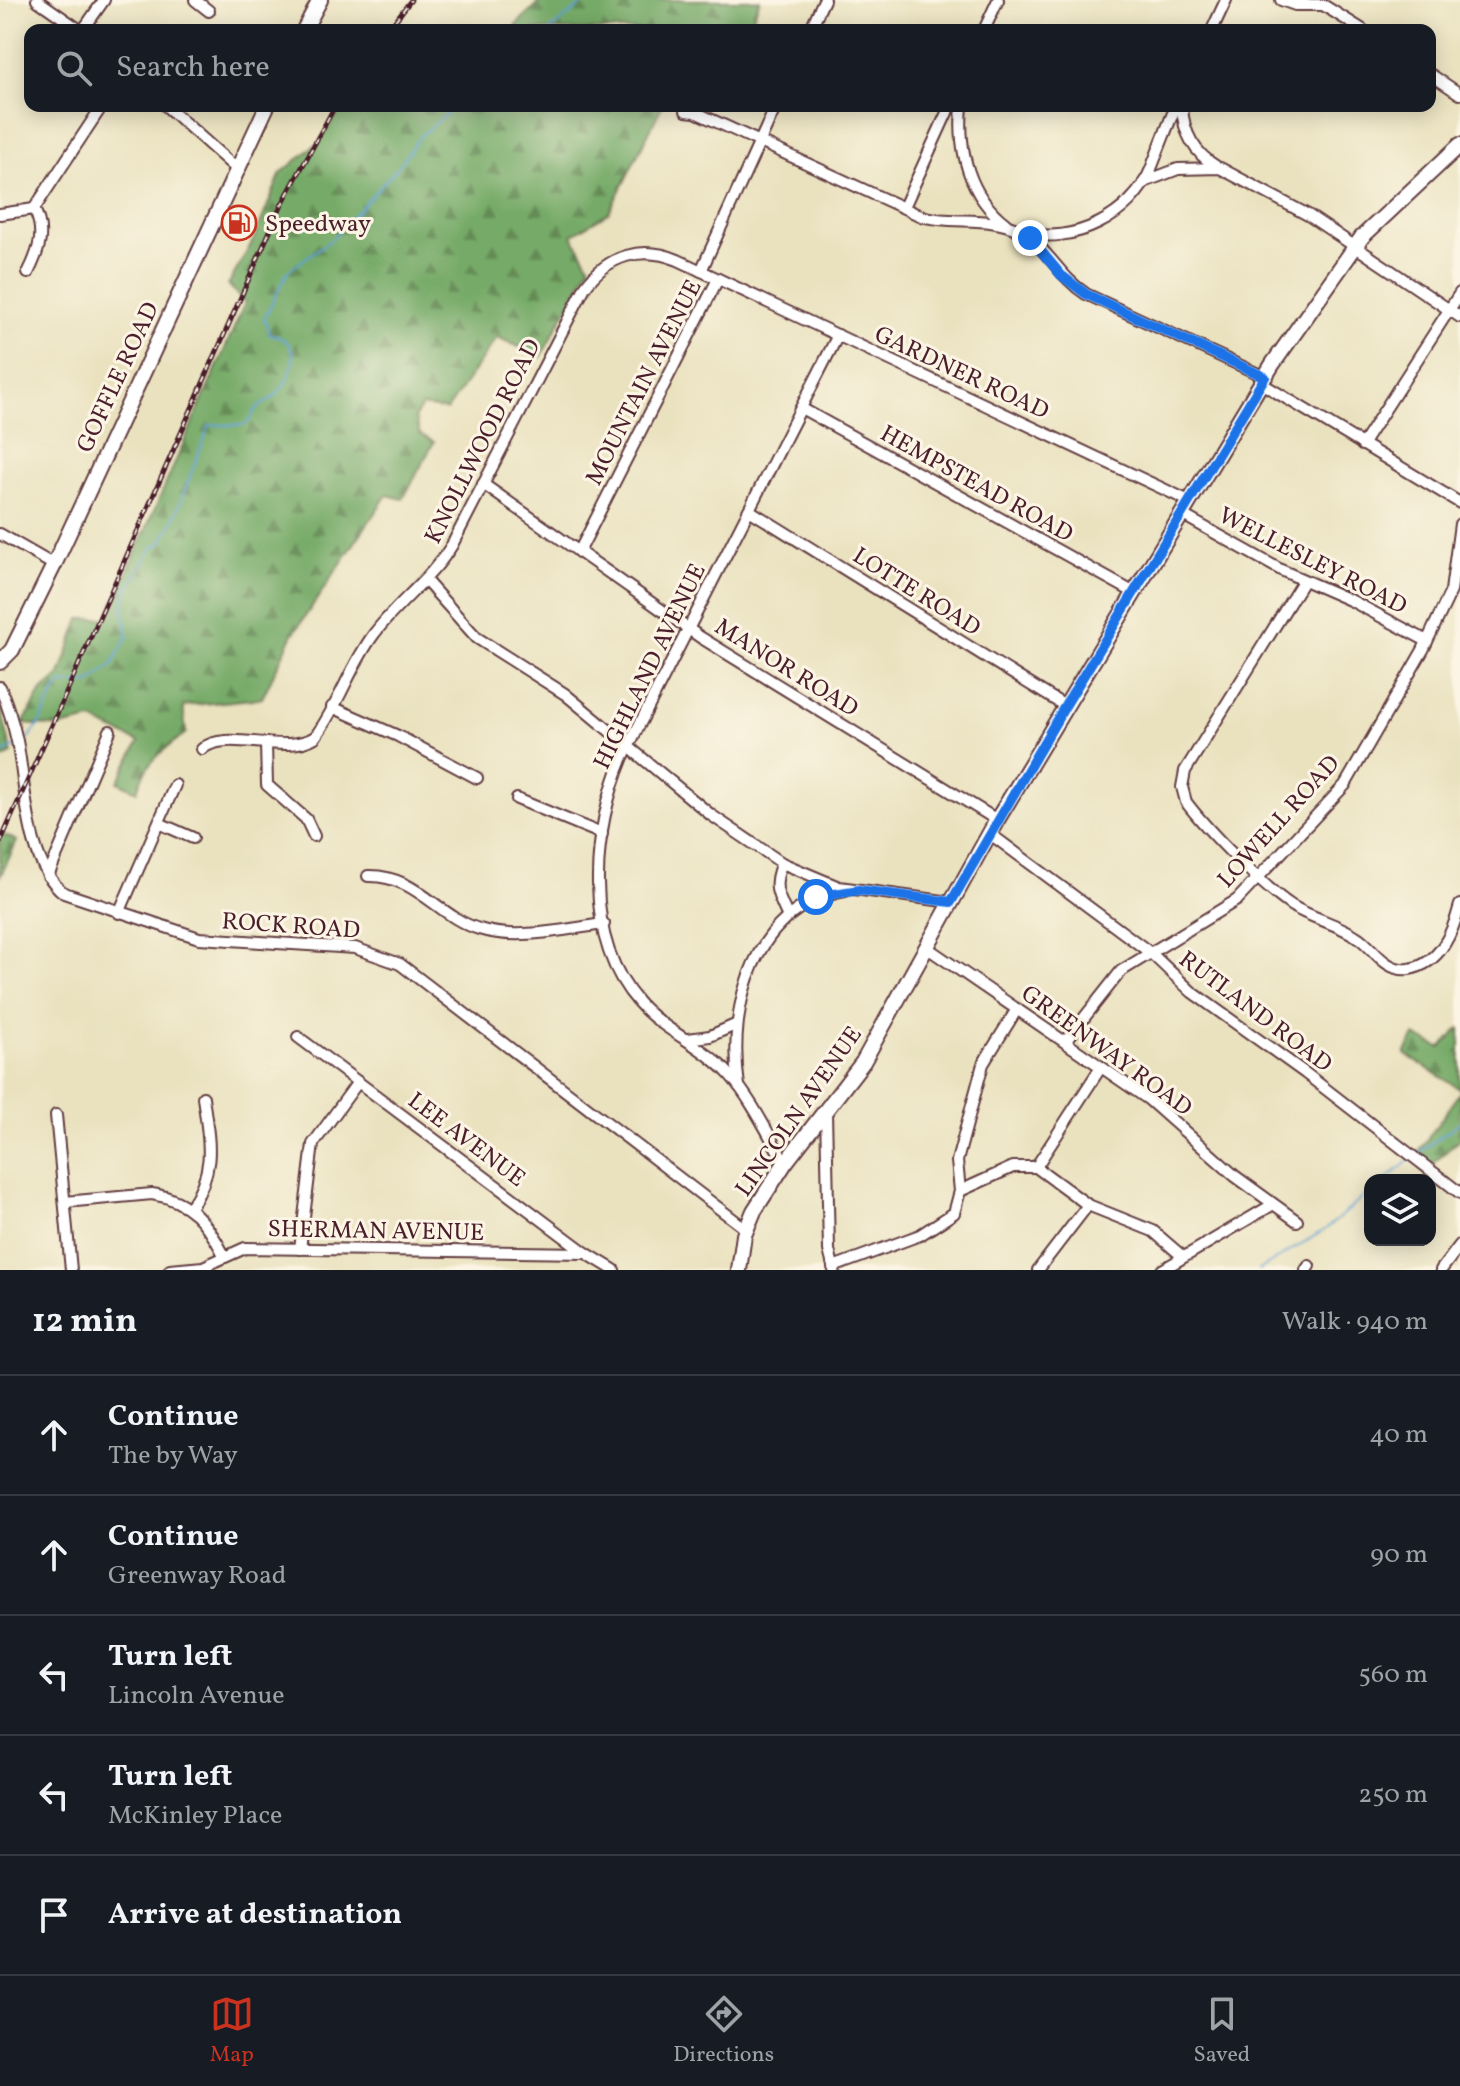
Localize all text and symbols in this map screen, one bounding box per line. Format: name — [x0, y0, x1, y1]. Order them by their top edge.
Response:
search box — [24, 24, 1436, 112]
icon: search — [52, 46, 96, 90]
text: Search here — [116, 47, 270, 89]
fuel station icon: Speedway — [220, 204, 258, 242]
place label: Speedway — [265, 208, 371, 242]
route end — [1012, 220, 1048, 256]
street label: MOUNTAIN AVENUE — [578, 274, 711, 492]
street label: GOFFLE ROAD — [69, 297, 169, 459]
street label: GARDNER ROAD — [868, 318, 1054, 429]
street label: KNOLLWOOD ROAD — [417, 333, 550, 550]
street label: HEMPSTEAD ROAD — [873, 418, 1079, 552]
street label: WELLESLEY ROAD — [1212, 500, 1412, 624]
street label: LOTTE ROAD — [845, 540, 987, 646]
street label: HIGHLAND AVENUE — [586, 558, 715, 776]
street label: MANOR ROAD — [708, 611, 864, 726]
street label: LOWELL ROAD — [1210, 748, 1349, 896]
route start — [798, 879, 834, 915]
street label: ROCK ROAD — [221, 905, 361, 949]
street label: RUTLAND ROAD — [1171, 944, 1339, 1082]
street label: GREENWAY ROAD — [1013, 978, 1198, 1125]
street label: LINCOLN AVENUE — [728, 1020, 871, 1204]
street label: LEE AVENUE — [400, 1085, 532, 1196]
map controls — [1364, 1174, 1436, 1246]
button: layers — [1364, 1174, 1436, 1246]
street label: SHERMAN AVENUE — [267, 1213, 485, 1251]
text: 12 min — [32, 1299, 137, 1346]
text: Walk · 940 m — [1282, 1304, 1428, 1340]
text: Continue — [108, 1396, 239, 1438]
icon: ahead — [32, 1413, 76, 1457]
text: 40 m — [1369, 1417, 1428, 1453]
text: The by Way — [108, 1438, 238, 1474]
text: Continue — [108, 1516, 239, 1558]
icon: ahead — [32, 1533, 76, 1577]
text: 90 m — [1370, 1537, 1428, 1573]
text: Greenway Road — [108, 1558, 287, 1594]
text: Turn left — [108, 1636, 232, 1678]
icon: left — [32, 1653, 76, 1697]
text: 560 m — [1359, 1657, 1428, 1693]
text: Lincoln Avenue — [108, 1678, 285, 1714]
text: Turn left — [108, 1756, 232, 1798]
icon: left — [32, 1773, 76, 1817]
text: 250 m — [1358, 1777, 1428, 1813]
text: McKinley Place — [108, 1798, 282, 1834]
icon: arrive — [32, 1893, 76, 1937]
text: Arrive at destination — [108, 1894, 402, 1936]
tab: Map — [210, 1992, 254, 2071]
tab: Directions — [673, 1992, 774, 2071]
tab: Saved — [1194, 1992, 1250, 2071]

